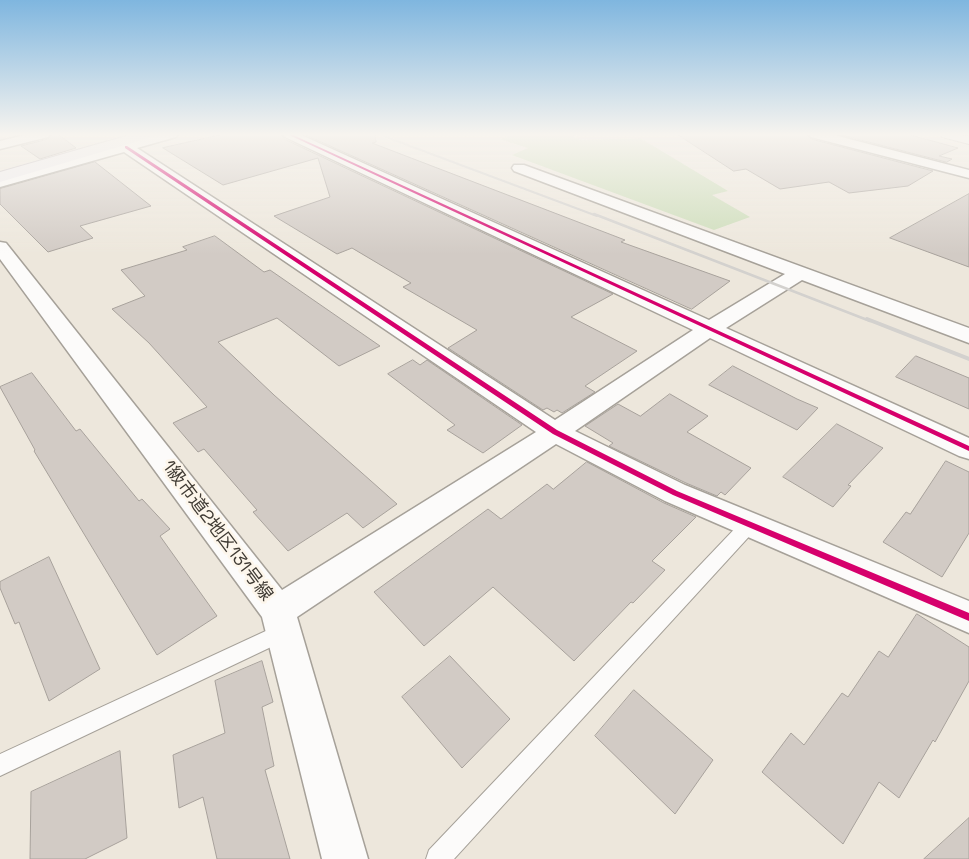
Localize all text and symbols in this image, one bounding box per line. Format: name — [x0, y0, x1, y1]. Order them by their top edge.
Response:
street label: 1級市道2地区131号線 — [157, 457, 277, 605]

